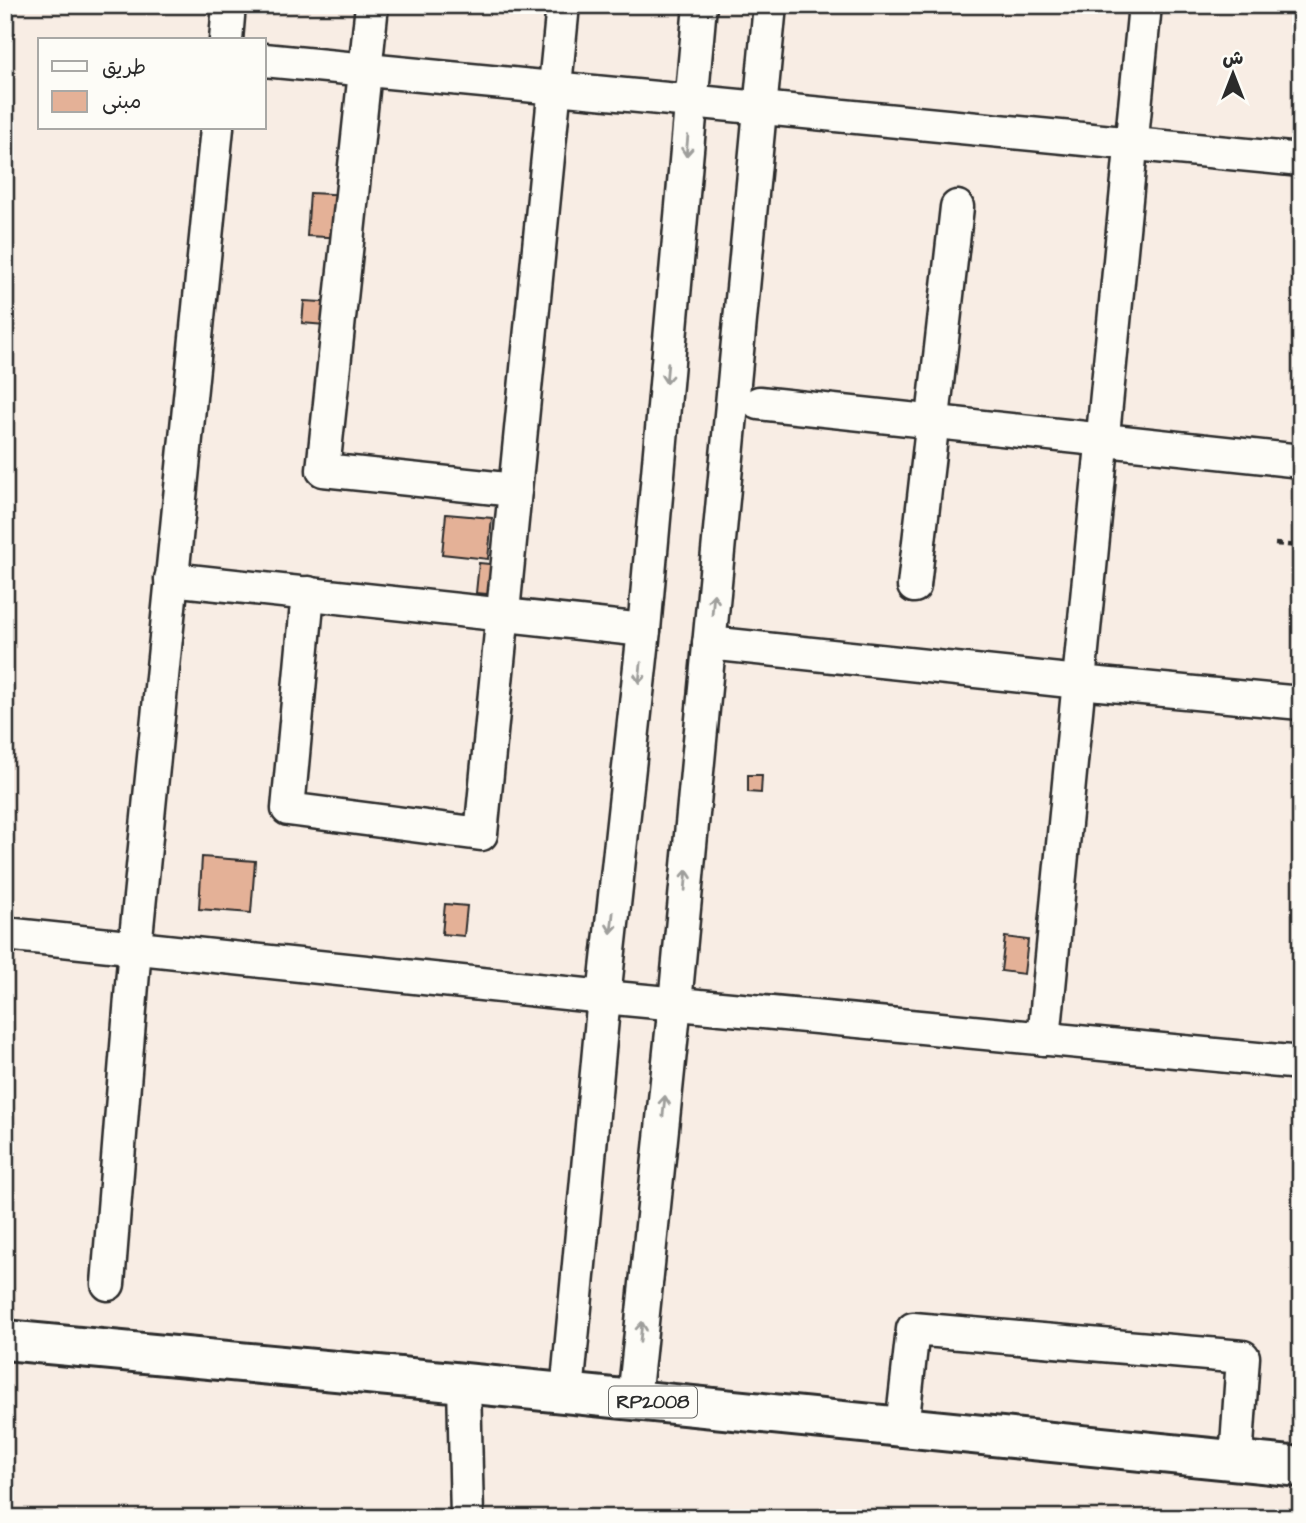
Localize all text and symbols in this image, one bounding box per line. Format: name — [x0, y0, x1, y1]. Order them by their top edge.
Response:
legend — [38, 38, 266, 130]
north arrow — [1198, 38, 1268, 108]
text: ش — [1223, 45, 1244, 72]
text: طريق — [102, 53, 146, 82]
text: مبنى — [102, 87, 141, 116]
one-way arrow — [680, 135, 693, 157]
one-way arrow — [660, 361, 673, 384]
one-way arrow — [707, 594, 720, 616]
one-way arrow — [633, 661, 646, 684]
one-way arrow — [680, 869, 693, 891]
one-way arrow — [606, 911, 619, 934]
one-way arrow — [658, 1095, 671, 1118]
one-way arrow — [635, 1322, 648, 1344]
road number: RP2008 — [609, 1386, 697, 1418]

